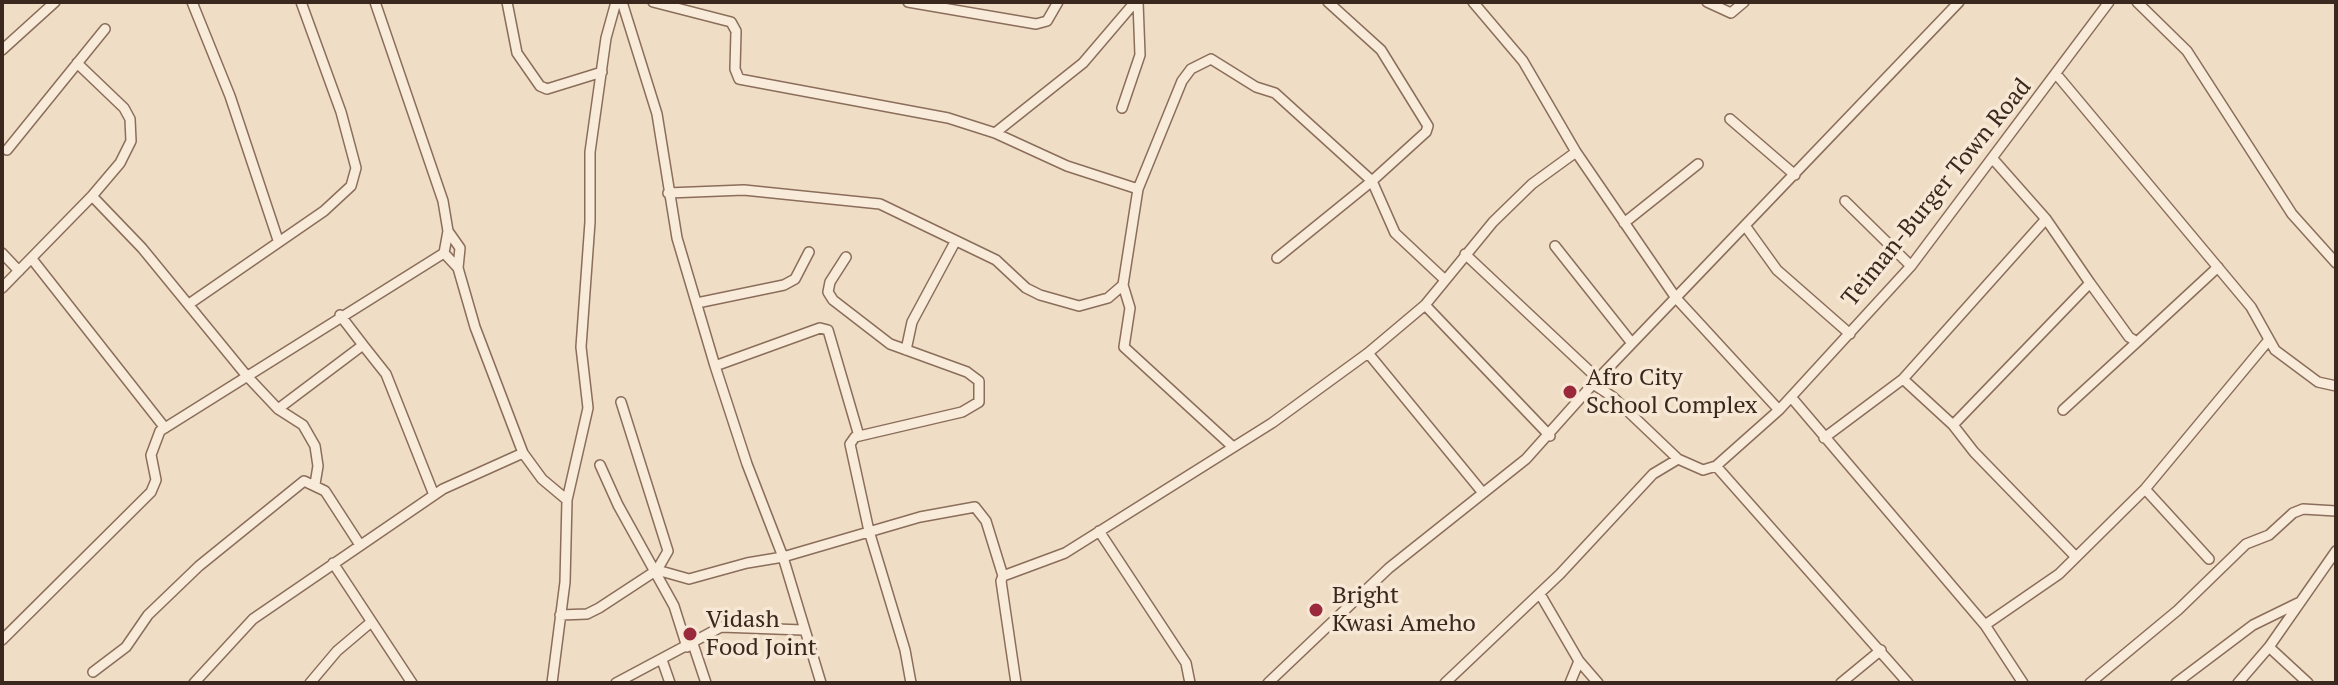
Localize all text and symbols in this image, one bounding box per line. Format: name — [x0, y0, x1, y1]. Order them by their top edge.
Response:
street label: Teiman-Burger Town Road — [1836, 73, 2038, 313]
place label: Afro City School Complex — [1586, 364, 1758, 420]
marker: Afro City School Complex — [1561, 383, 1579, 401]
place label: Bright Kwasi Ameho — [1332, 582, 1476, 638]
marker: Bright Kwasi Ameho — [1307, 601, 1325, 619]
place label: Vidash Food Joint — [706, 606, 817, 662]
marker: Vidash Food Joint — [681, 625, 699, 643]

